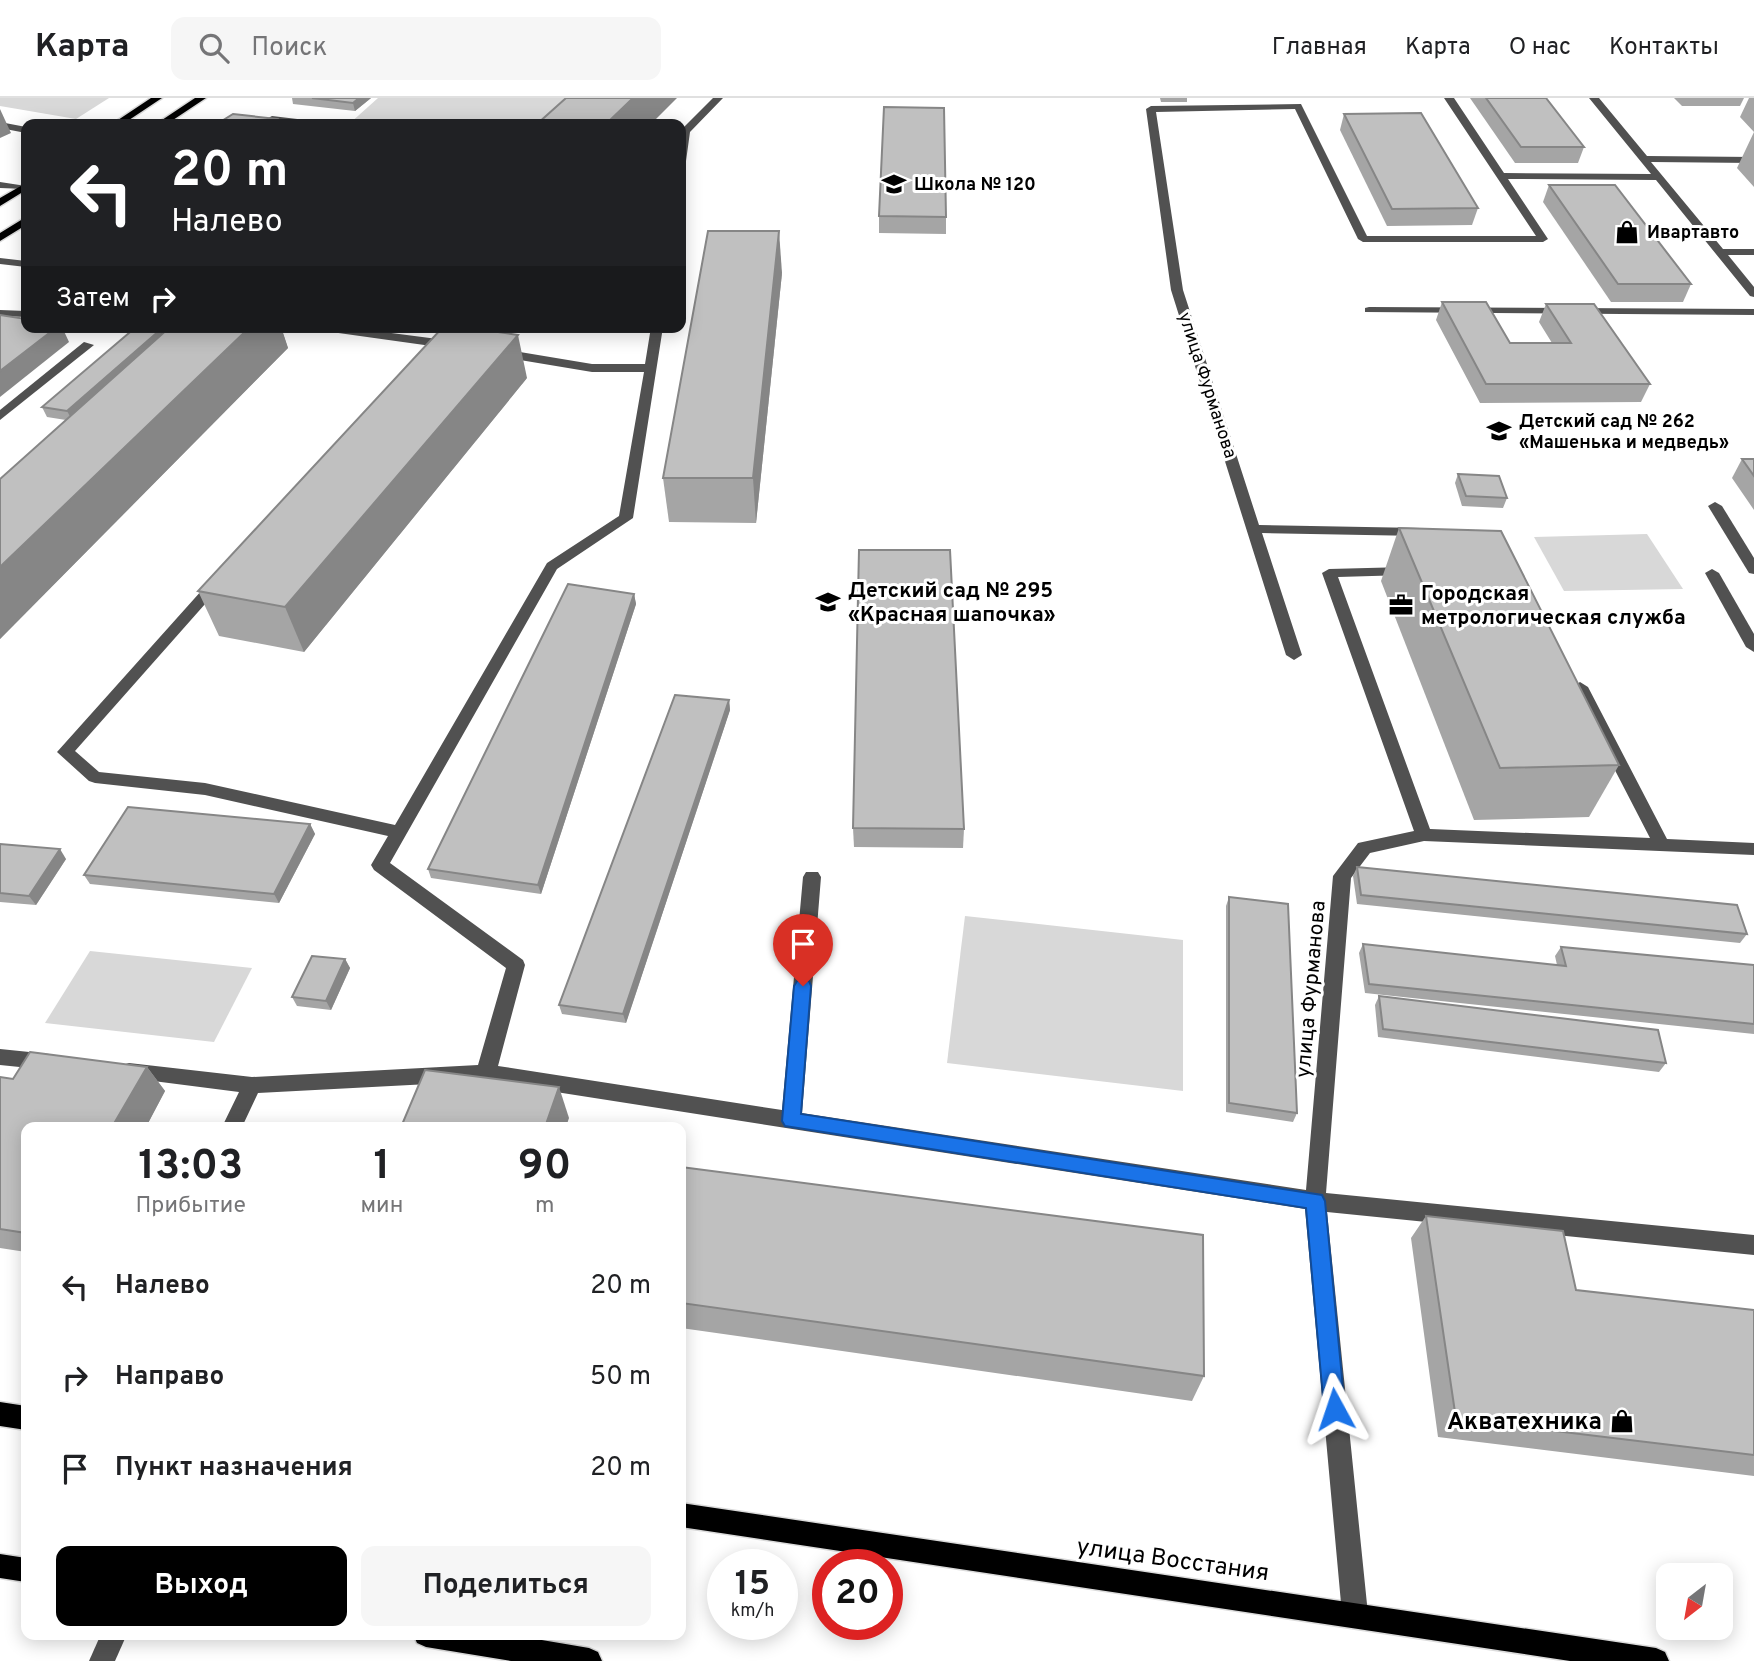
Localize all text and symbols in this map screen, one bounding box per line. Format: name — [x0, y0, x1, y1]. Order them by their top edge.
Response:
search box — [171, 17, 661, 80]
text: Карта — [35, 27, 129, 69]
icon: search — [195, 29, 233, 67]
text: Поиск — [251, 32, 327, 65]
text: Главная — [1272, 33, 1367, 63]
text: Карта — [1405, 33, 1471, 63]
text: О нас — [1509, 33, 1571, 63]
text: Контакты — [1609, 33, 1719, 63]
text: 20 m — [171, 142, 288, 204]
icon: left — [56, 147, 147, 238]
school or university icon: Школа № 120 — [880, 170, 908, 198]
place label: Школа № 120 — [914, 174, 1036, 197]
text: Налево — [171, 203, 283, 243]
shop icon: Ивартавто — [1613, 218, 1641, 246]
place label: Ивартавто — [1647, 222, 1739, 245]
icon: right — [144, 280, 182, 318]
text: Затем — [56, 283, 130, 316]
street label: улица Фурманова — [1172, 309, 1241, 461]
place label: Детский сад № 262 «Машенька и медведь» — [1519, 411, 1729, 455]
school or university icon: Детский сад № 262 «Машенька и медведь» — [1485, 417, 1513, 445]
place label: Детский сад № 295 «Красная шапочка» — [848, 578, 1056, 629]
place label: Городская метрологическая служба — [1421, 581, 1686, 632]
school or university icon: Детский сад № 295 «Красная шапочка» — [814, 588, 842, 616]
office icon: Городская метрологическая служба — [1387, 591, 1415, 619]
street label: улица Фурманова — [1290, 899, 1333, 1079]
pin — [773, 914, 833, 986]
icon: arrive — [784, 925, 822, 963]
text: 13:03 — [138, 1141, 243, 1194]
text: 1 — [373, 1141, 390, 1194]
text: 90 — [518, 1141, 571, 1194]
text: Прибытие — [136, 1192, 246, 1221]
text: мин — [360, 1192, 403, 1221]
text: m — [535, 1192, 554, 1221]
icon: left — [56, 1268, 94, 1306]
text: Налево — [115, 1270, 210, 1303]
text: 20 m — [590, 1270, 651, 1303]
icon: right — [56, 1359, 94, 1397]
text: Направо — [115, 1361, 224, 1394]
text: 50 m — [590, 1361, 651, 1394]
position arrow — [1298, 1372, 1372, 1446]
shop icon: Акватехника — [1608, 1407, 1636, 1435]
place label: Акватехника — [1447, 1408, 1602, 1438]
icon: arrive — [56, 1450, 94, 1488]
text: Пункт назначения — [115, 1452, 353, 1485]
text: 20 m — [590, 1452, 651, 1485]
street label: улица Восстания — [1074, 1533, 1271, 1589]
button: Выход — [56, 1546, 347, 1626]
button: Поделиться — [361, 1546, 651, 1626]
speed limit sign: 20 — [812, 1549, 903, 1640]
text: 15 — [735, 1563, 770, 1607]
north arrow — [1656, 1563, 1732, 1640]
map controls — [1656, 1563, 1733, 1640]
text: km/h — [731, 1600, 774, 1623]

